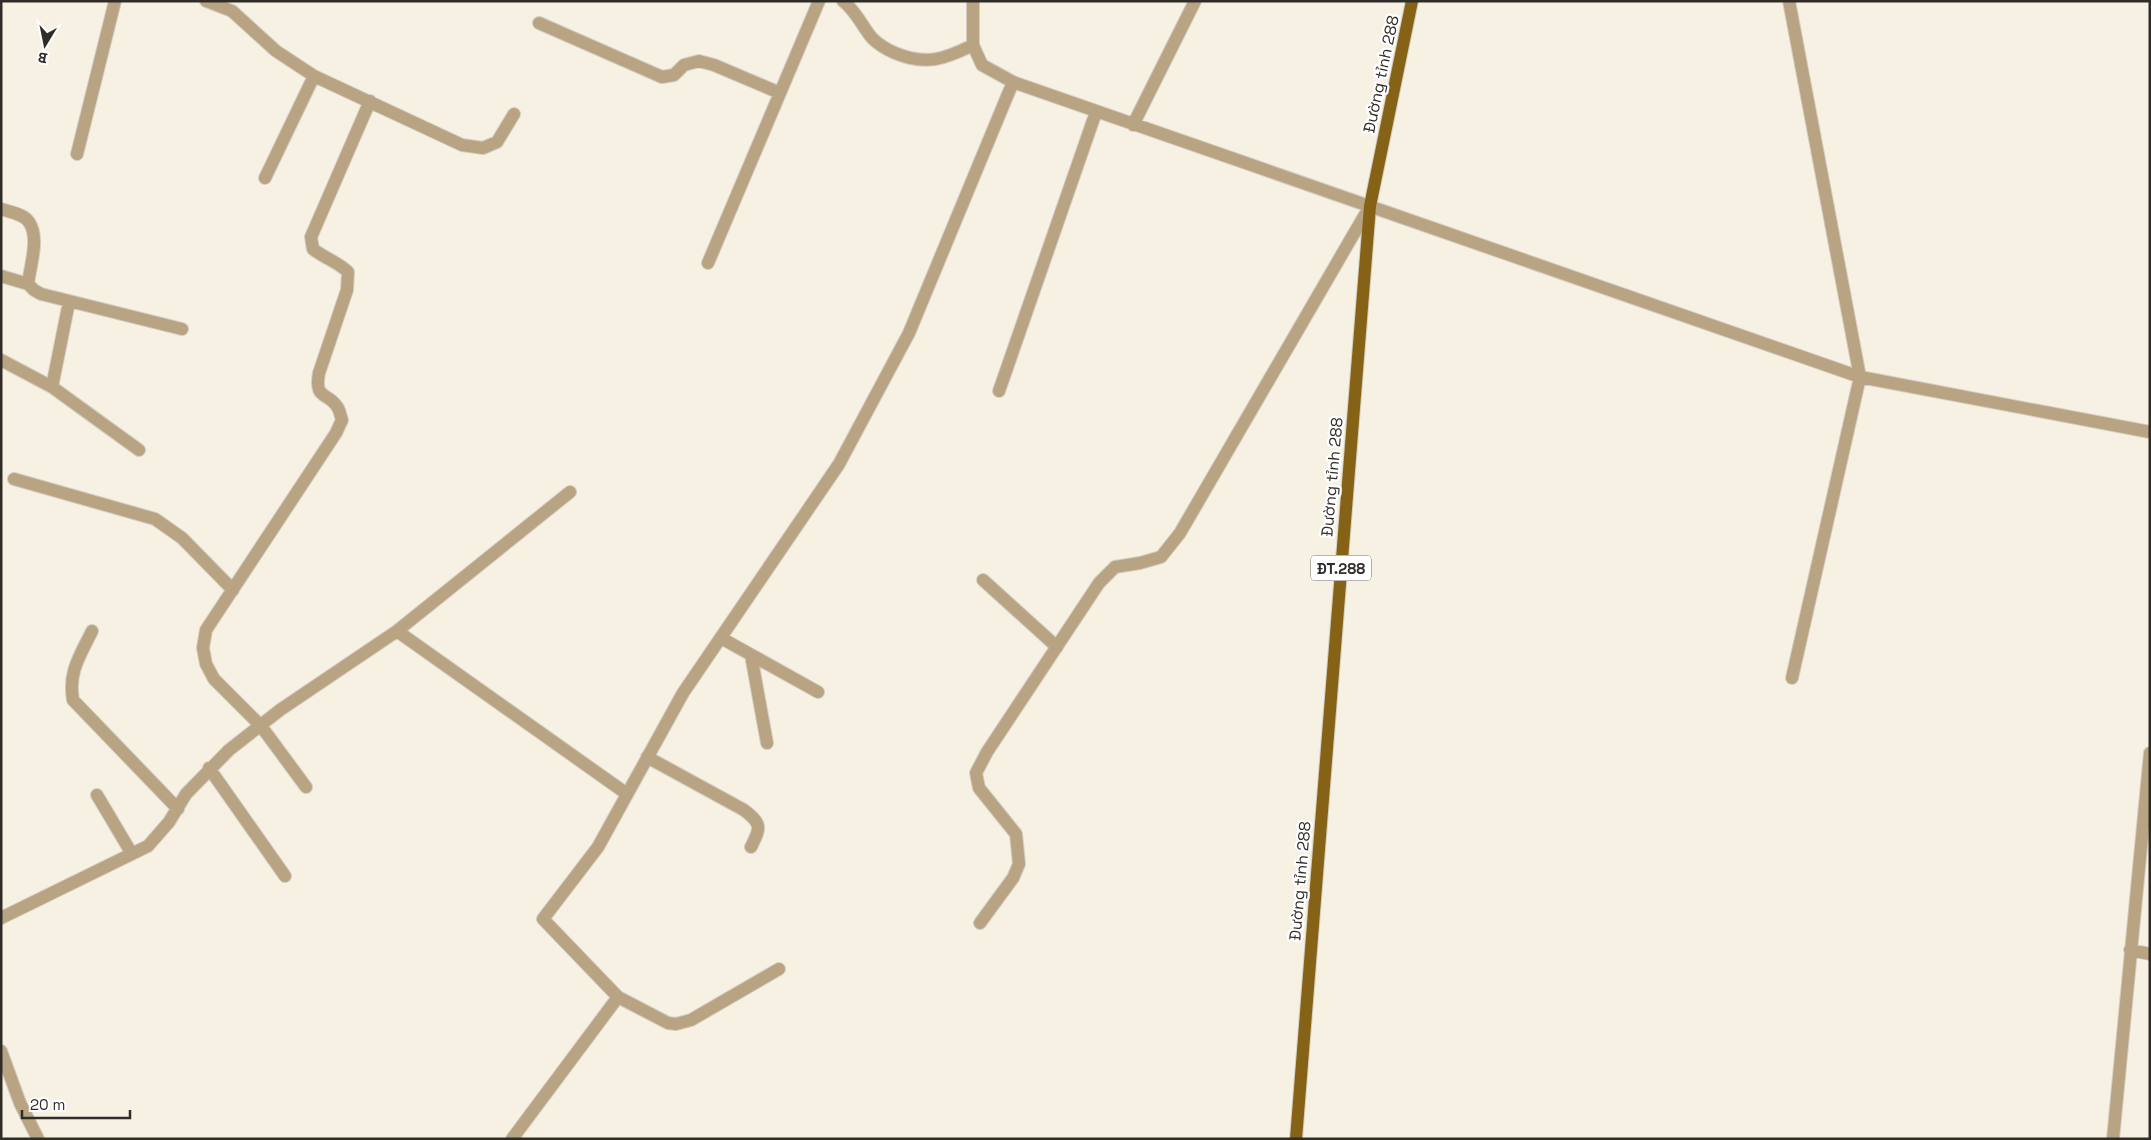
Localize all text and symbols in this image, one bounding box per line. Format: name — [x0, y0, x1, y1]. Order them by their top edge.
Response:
street label: Đường tỉnh 288 — [1358, 13, 1404, 135]
north arrow — [20, 20, 70, 70]
text: B — [37, 48, 49, 67]
street label: Đường tỉnh 288 — [1316, 416, 1348, 538]
road number: ĐT.288 — [1311, 556, 1371, 580]
street label: Đường tỉnh 288 — [1284, 820, 1316, 942]
scale bar — [22, 1088, 130, 1120]
text: 20 m — [30, 1095, 65, 1114]

